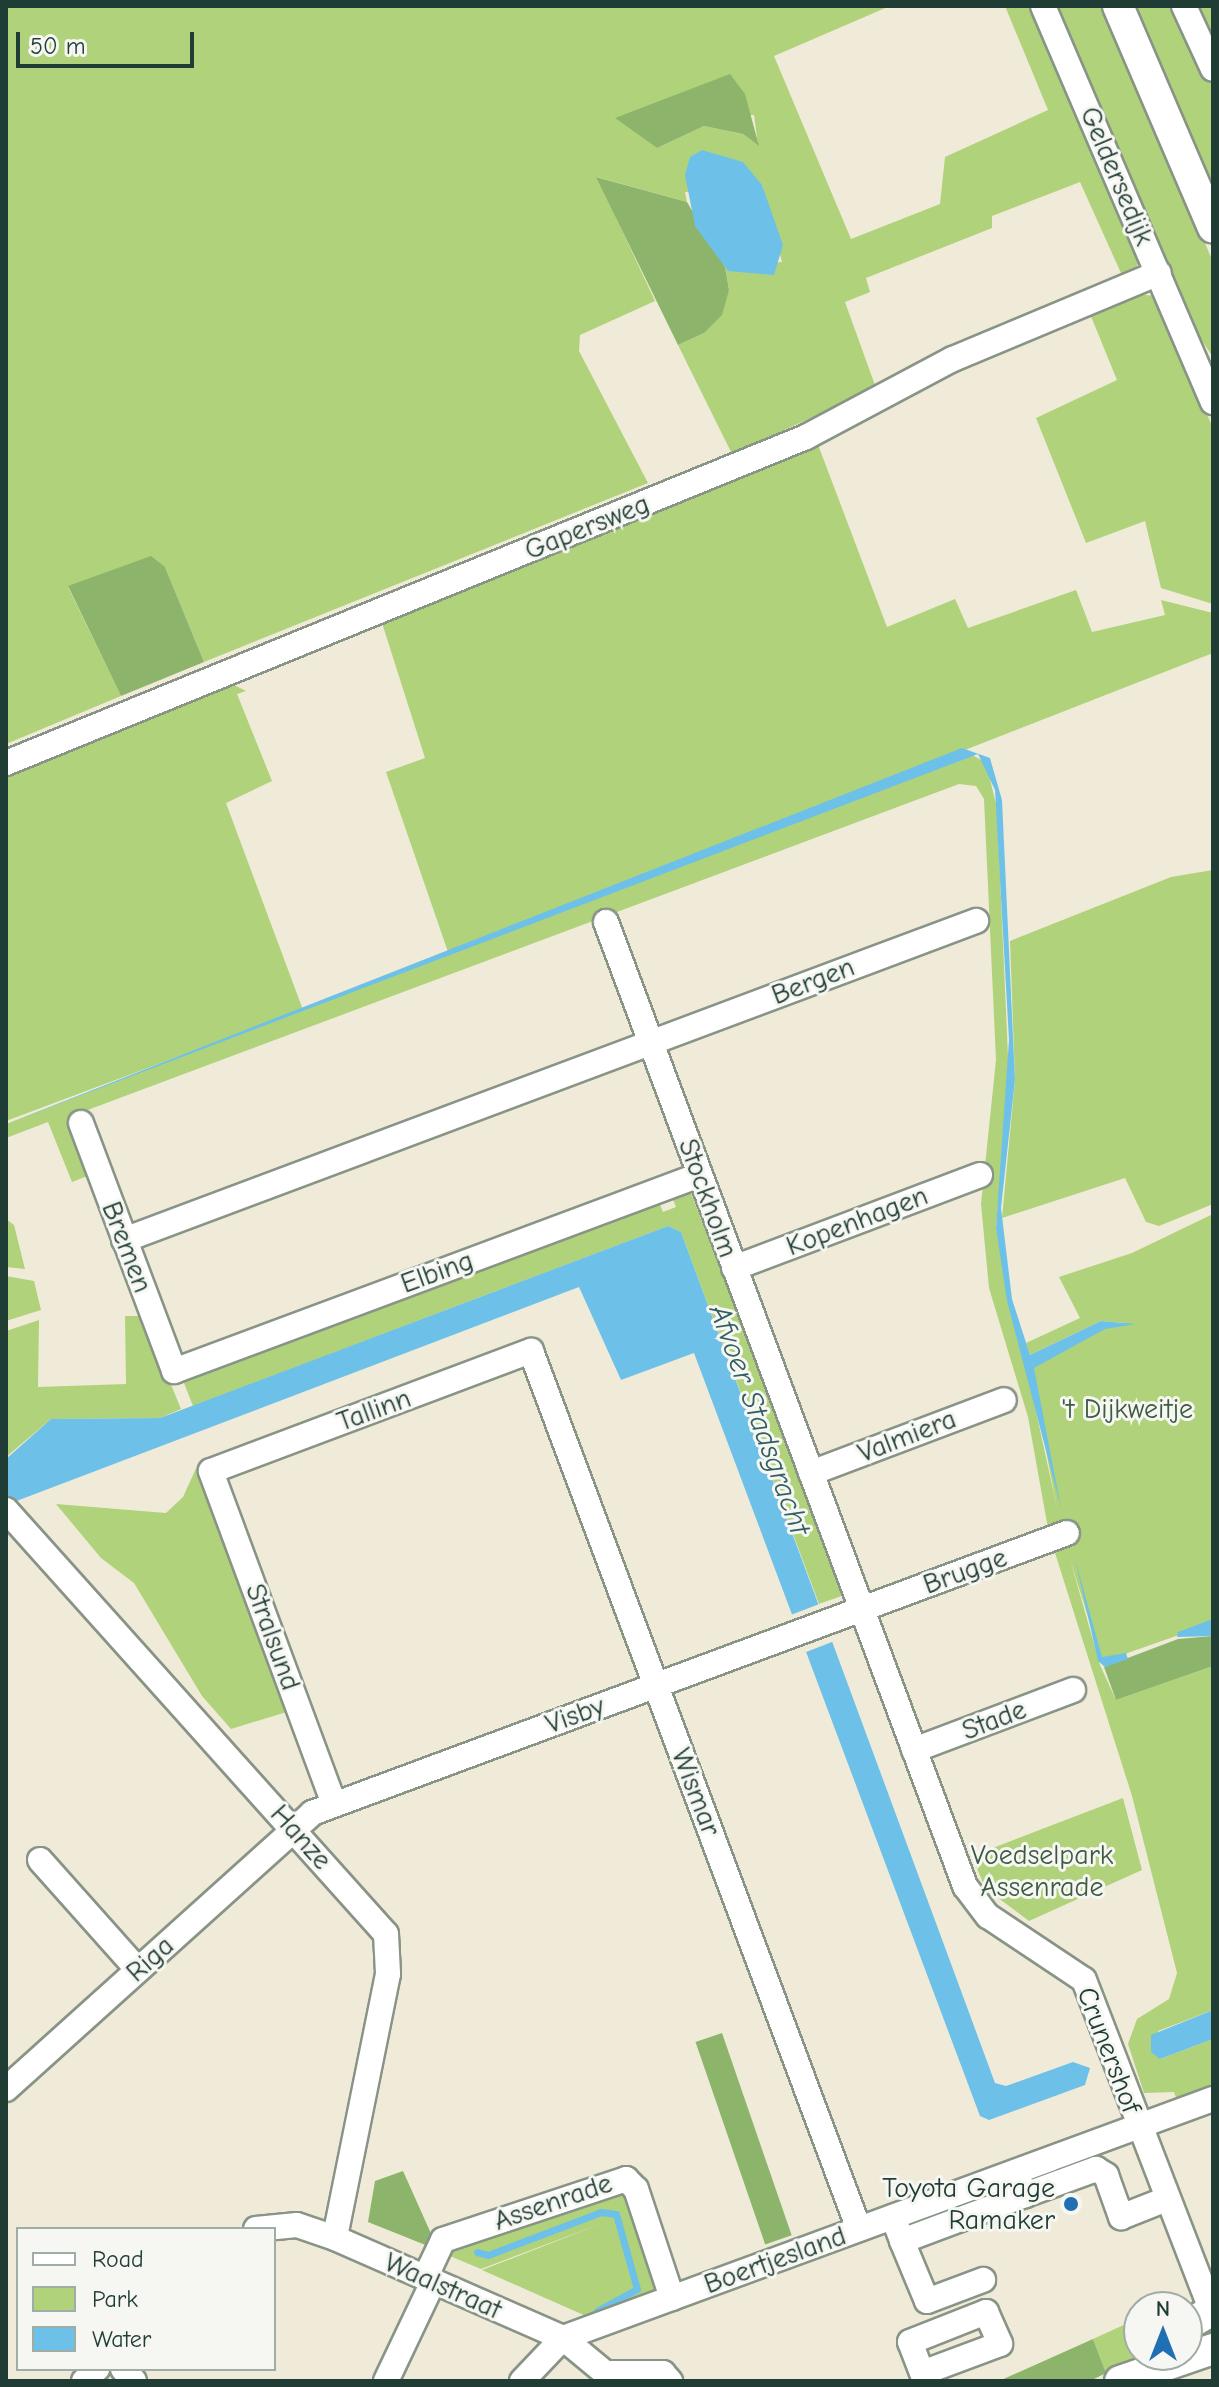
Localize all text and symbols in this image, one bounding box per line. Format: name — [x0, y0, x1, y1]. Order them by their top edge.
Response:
scale bar — [20, 16, 198, 66]
text: 50 m — [30, 32, 86, 60]
street label: Geldersedijk — [1073, 102, 1161, 250]
street label: Gapersweg — [520, 487, 654, 567]
street label: Bergen — [767, 950, 859, 1012]
street label: Stockholm — [671, 1134, 745, 1262]
street label: Kopenhagen — [782, 1179, 932, 1263]
street label: Bremen — [94, 1197, 160, 1297]
street label: Elbing — [396, 1243, 478, 1301]
water label: Afvoer Stadsgracht — [701, 1300, 817, 1540]
street label: Tallinn — [333, 1381, 415, 1439]
park label: 't Dijkweitje — [1061, 1392, 1193, 1426]
street label: Valmiera — [853, 1402, 961, 1470]
street label: Brugge — [919, 1540, 1011, 1602]
street label: Stralsund — [238, 1579, 308, 1695]
street label: Visby — [541, 1689, 609, 1741]
street label: Stade — [957, 1692, 1031, 1748]
street label: Wismar — [664, 1744, 728, 1840]
street label: Hanze — [263, 1798, 339, 1876]
park label: Voedselpark Assenrade — [971, 1838, 1113, 1904]
street label: Riga — [119, 1929, 181, 1989]
street label: Crunershof — [1070, 1982, 1148, 2118]
street label: Assenrade — [489, 2166, 617, 2238]
place label: Toyota Garage Ramaker — [882, 2171, 1055, 2237]
marker: Toyota Garage Ramaker — [1062, 2195, 1080, 2213]
street label: Boertjesland — [699, 2219, 851, 2301]
legend — [16, 2227, 276, 2371]
text: Road — [92, 2245, 144, 2273]
street label: Waalstraat — [379, 2245, 507, 2327]
text: Park — [92, 2285, 138, 2313]
north arrow — [1123, 2291, 1203, 2371]
text: N — [1156, 2296, 1170, 2322]
text: Water — [92, 2325, 151, 2353]

